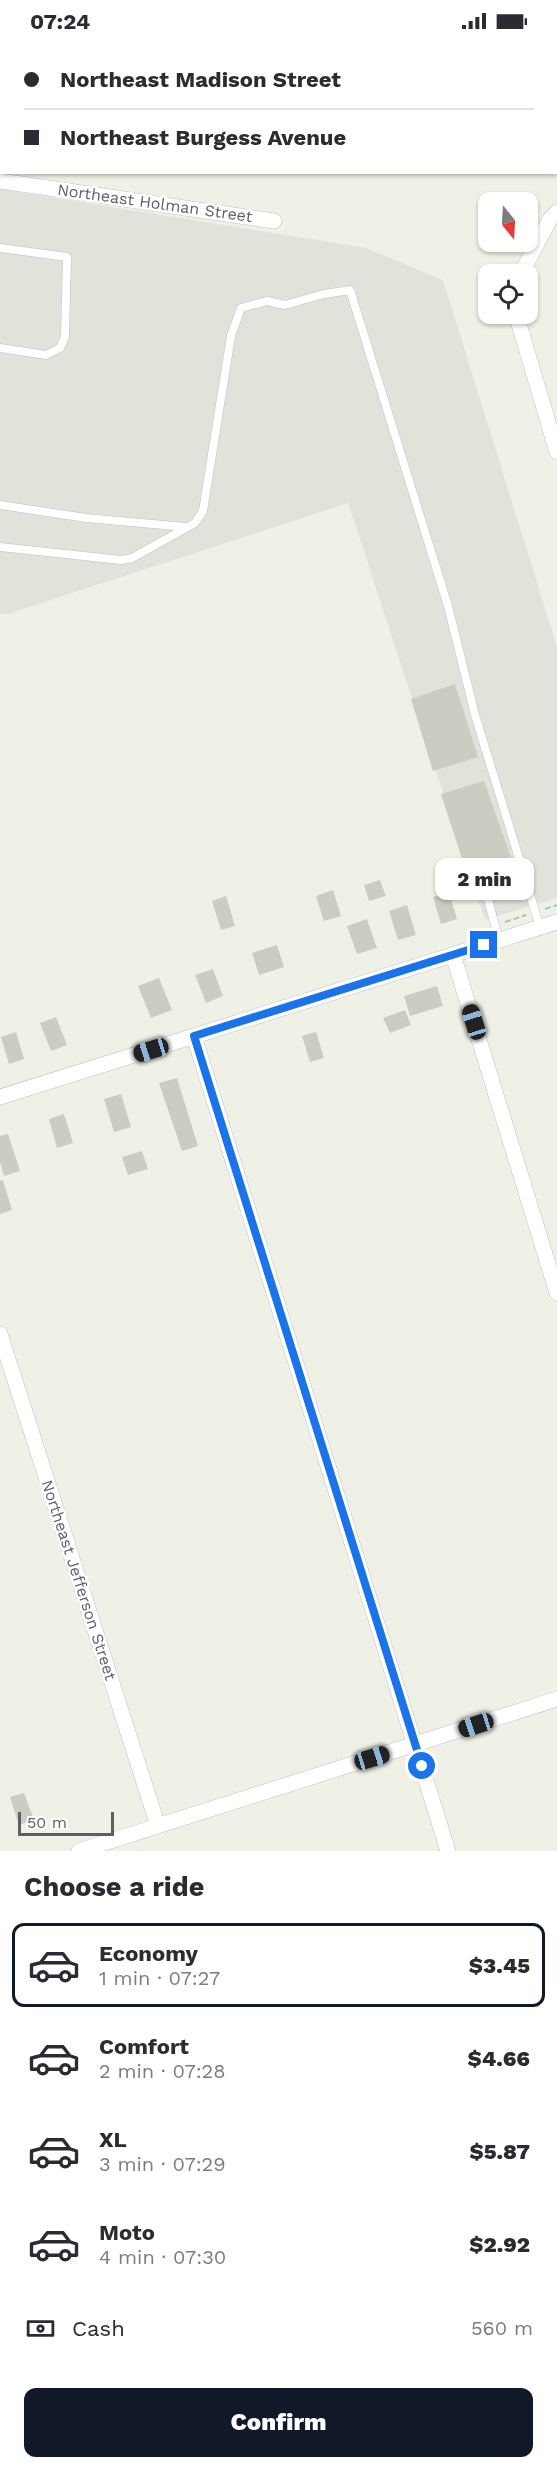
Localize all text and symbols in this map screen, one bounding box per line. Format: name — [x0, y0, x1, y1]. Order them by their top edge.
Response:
text: 07:24 — [30, 9, 90, 34]
text: Northeast Madison Street — [60, 67, 341, 92]
text: Northeast Burgess Avenue — [60, 125, 346, 150]
street label: Northeast Holman Street — [56, 180, 254, 226]
north arrow — [478, 192, 538, 252]
map controls — [478, 192, 538, 324]
button: locate — [478, 264, 538, 324]
callout: 2 min — [434, 858, 534, 900]
text: 2 min — [457, 867, 512, 891]
route end — [470, 931, 497, 958]
car — [460, 1002, 488, 1042]
car — [131, 1036, 171, 1064]
street label: Northeast Jefferson Street — [38, 1477, 121, 1683]
car — [456, 1711, 496, 1739]
car — [352, 1744, 392, 1772]
route start — [408, 1752, 435, 1779]
scale bar — [18, 1809, 114, 1836]
text: 50 m — [27, 1813, 67, 1832]
text: Choose a ride — [24, 1871, 204, 1903]
icon: car — [27, 1938, 81, 1992]
text: Economy — [99, 1941, 198, 1966]
text: $3.45 — [469, 1953, 530, 1978]
text: 1 min · 07:27 — [99, 1966, 220, 1990]
icon: car — [27, 2031, 81, 2085]
text: Comfort — [99, 2034, 189, 2059]
text: $4.66 — [468, 2046, 530, 2071]
text: 2 min · 07:28 — [99, 2059, 226, 2083]
icon: car — [27, 2124, 81, 2178]
text: XL — [99, 2127, 127, 2152]
text: $5.87 — [469, 2139, 530, 2164]
text: 3 min · 07:29 — [99, 2152, 226, 2176]
icon: car — [27, 2217, 81, 2271]
text: Moto — [99, 2220, 155, 2245]
text: $2.92 — [469, 2232, 530, 2257]
text: 4 min · 07:30 — [99, 2245, 226, 2269]
icon: cash — [24, 2312, 57, 2345]
text: Cash — [72, 2316, 125, 2341]
text: 560 m — [471, 2316, 533, 2340]
button: Confirm — [24, 2388, 533, 2457]

